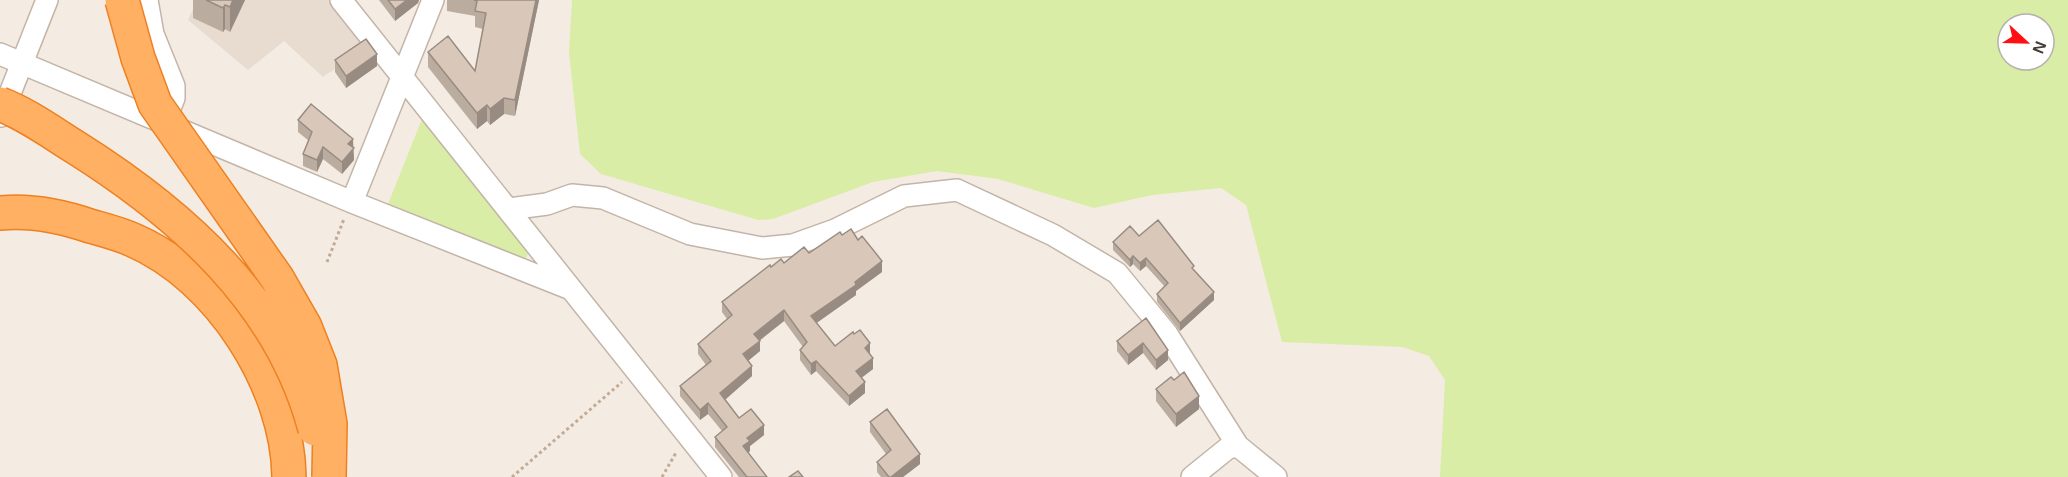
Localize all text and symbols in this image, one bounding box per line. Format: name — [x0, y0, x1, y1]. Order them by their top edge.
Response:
north arrow — [1996, 12, 2056, 72]
text: N — [2029, 39, 2049, 56]

